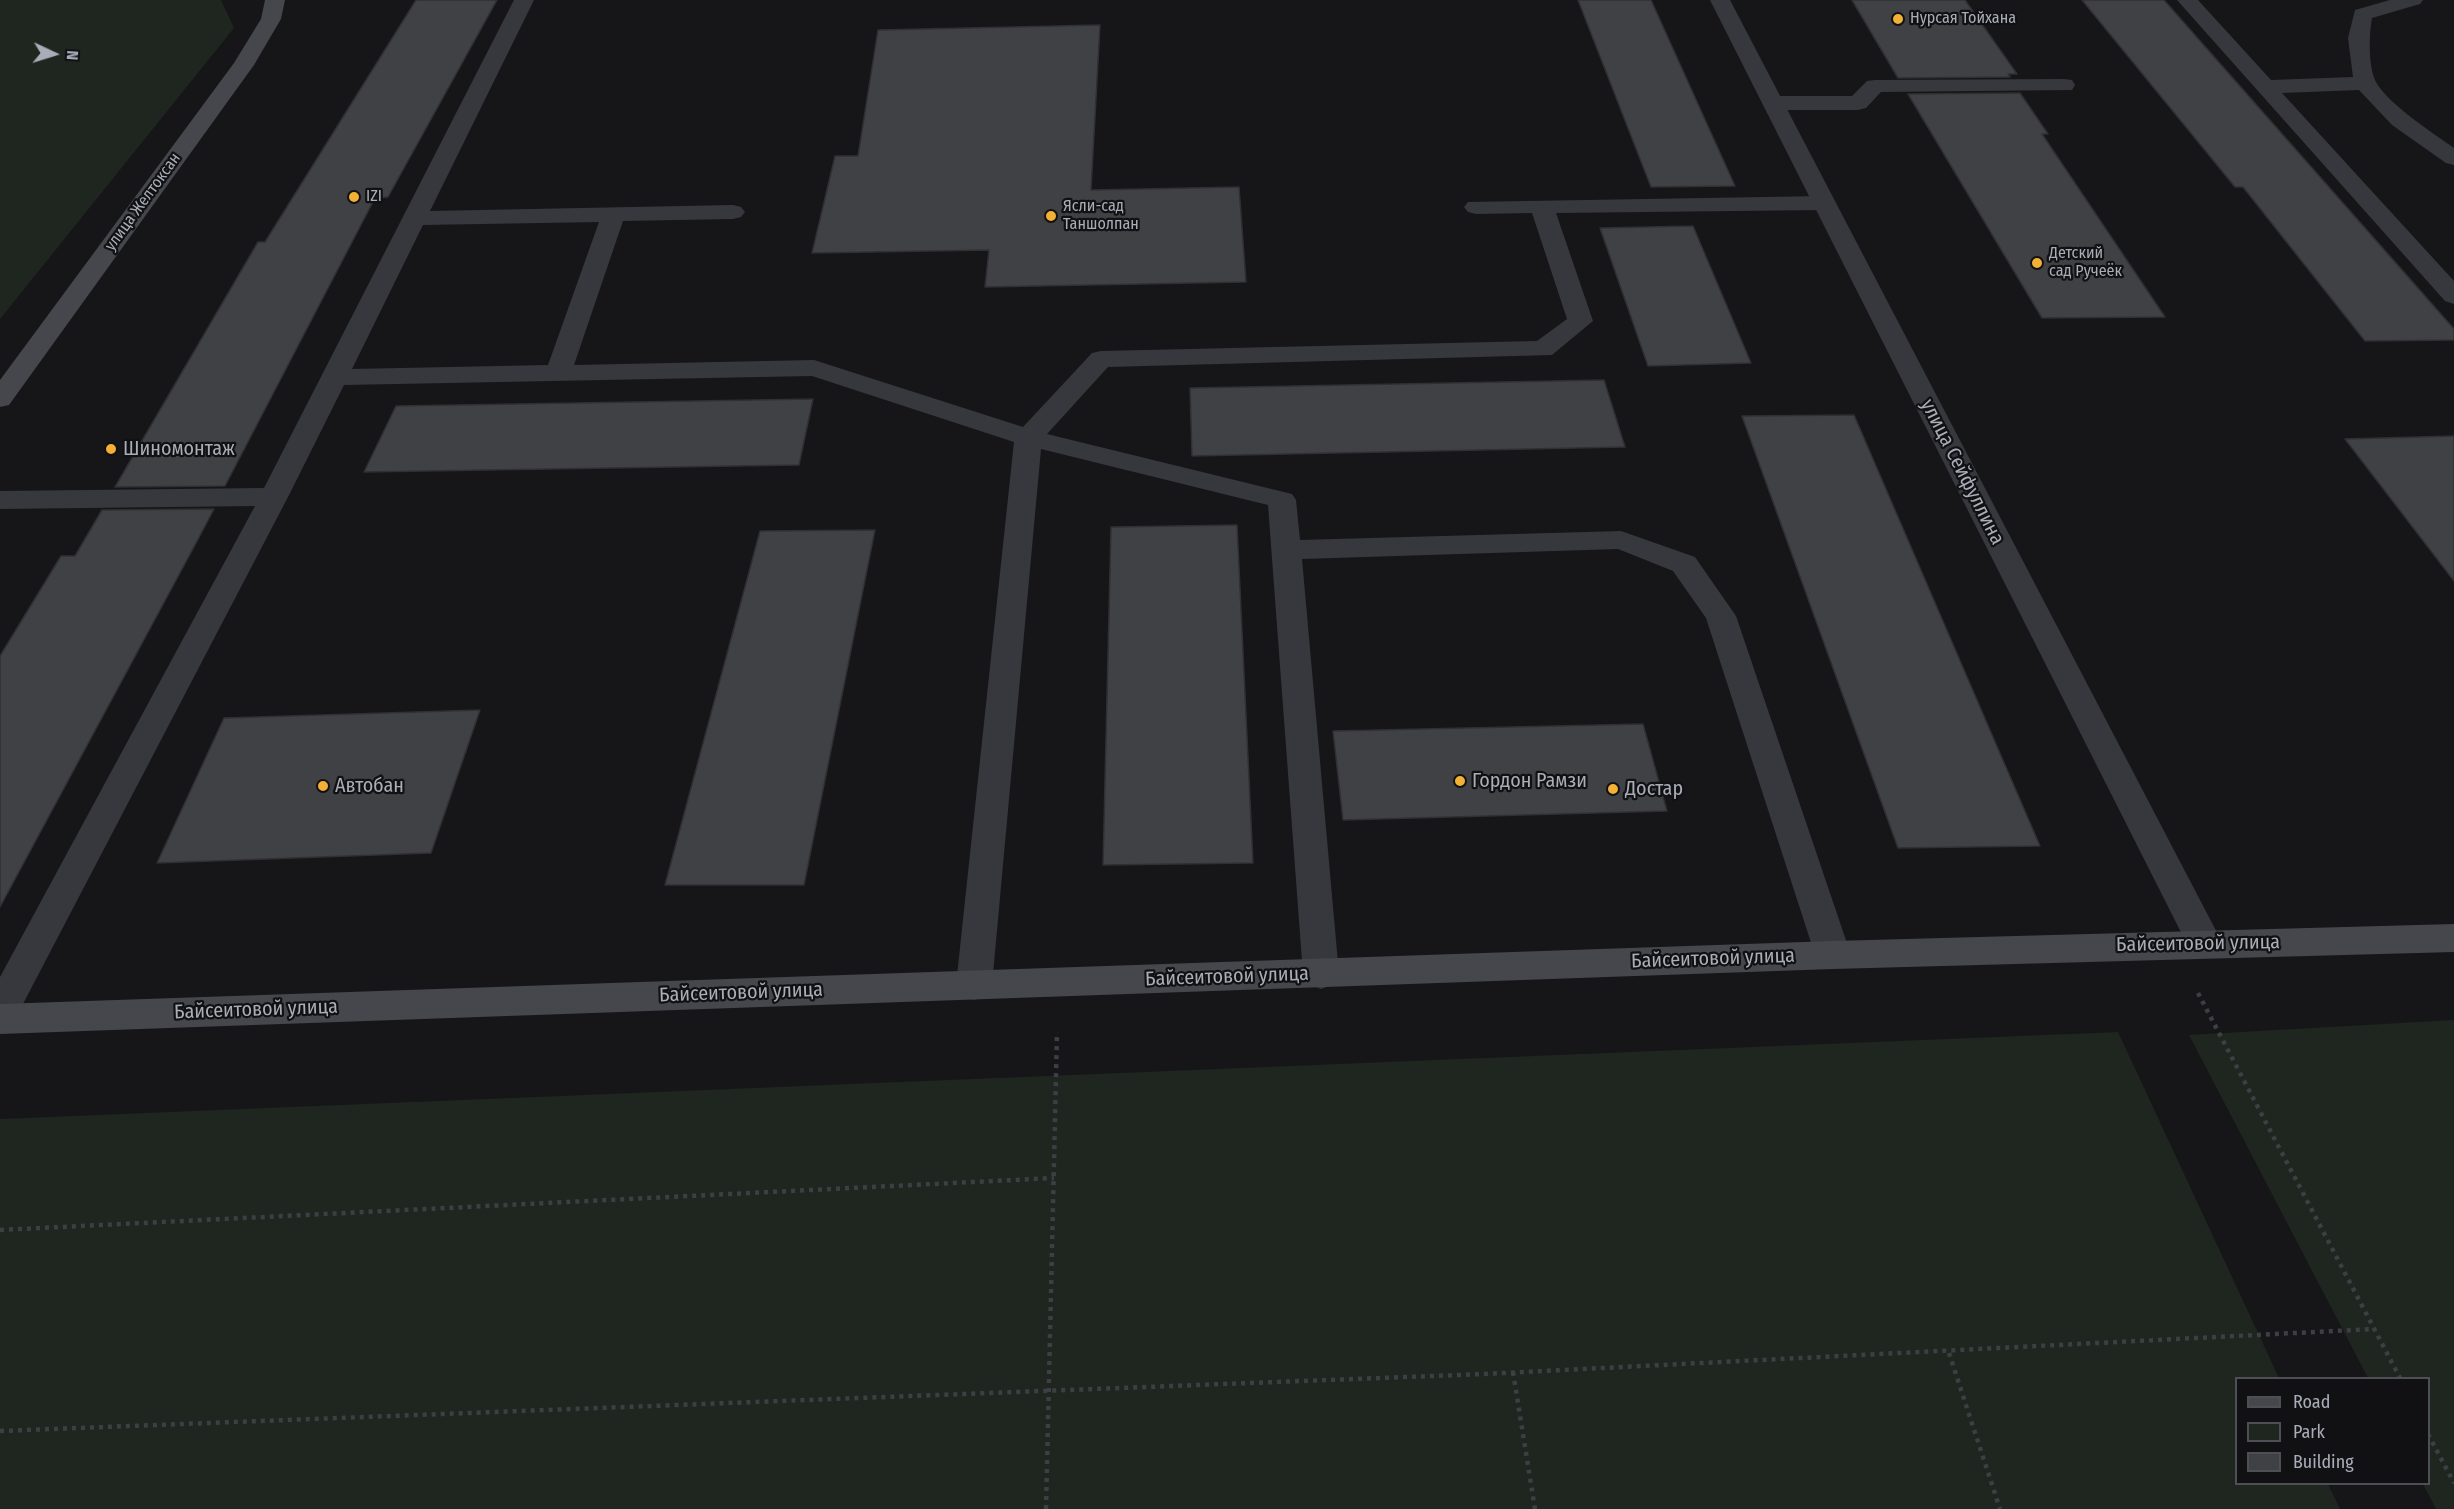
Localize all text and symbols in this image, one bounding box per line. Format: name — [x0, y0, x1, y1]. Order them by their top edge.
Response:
place label: Нурсая Тойхана — [1910, 9, 2016, 29]
marker: Нурсая Тойхана — [1891, 12, 1905, 26]
north arrow — [24, 24, 84, 84]
text: N — [63, 50, 82, 61]
street label: улица Желтоксан — [101, 149, 185, 255]
place label: IZI — [366, 187, 382, 207]
marker: IZI — [347, 190, 361, 204]
place label: Ясли-сад Таншолпан — [1063, 197, 1139, 235]
marker: Ясли-сад Таншолпан — [1044, 209, 1058, 223]
place label: Детский сад Ручеёк — [2049, 244, 2122, 282]
marker: Детский сад Ручеёк — [2030, 256, 2044, 270]
street label: улица Сейфуллина — [1915, 395, 2009, 549]
place label: Шиномонтаж — [123, 437, 235, 461]
marker: Шиномонтаж — [104, 442, 118, 456]
place label: Гордон Рамзи — [1472, 769, 1587, 793]
place label: Автобан — [335, 774, 404, 798]
marker: Гордон Рамзи — [1453, 774, 1467, 788]
place label: Достар — [1625, 777, 1683, 801]
marker: Автобан — [316, 779, 330, 793]
marker: Достар — [1606, 782, 1620, 796]
street label: Байсеитовой улица — [2116, 931, 2280, 957]
street label: Байсеитовой улица — [1631, 944, 1795, 974]
street label: Байсеитовой улица — [1145, 962, 1309, 992]
street label: Байсеитовой улица — [659, 978, 823, 1008]
street label: Байсеитовой улица — [174, 995, 338, 1025]
legend — [2235, 1377, 2430, 1485]
text: Road — [2293, 1391, 2330, 1413]
text: Park — [2293, 1421, 2325, 1443]
text: Building — [2293, 1451, 2354, 1473]

